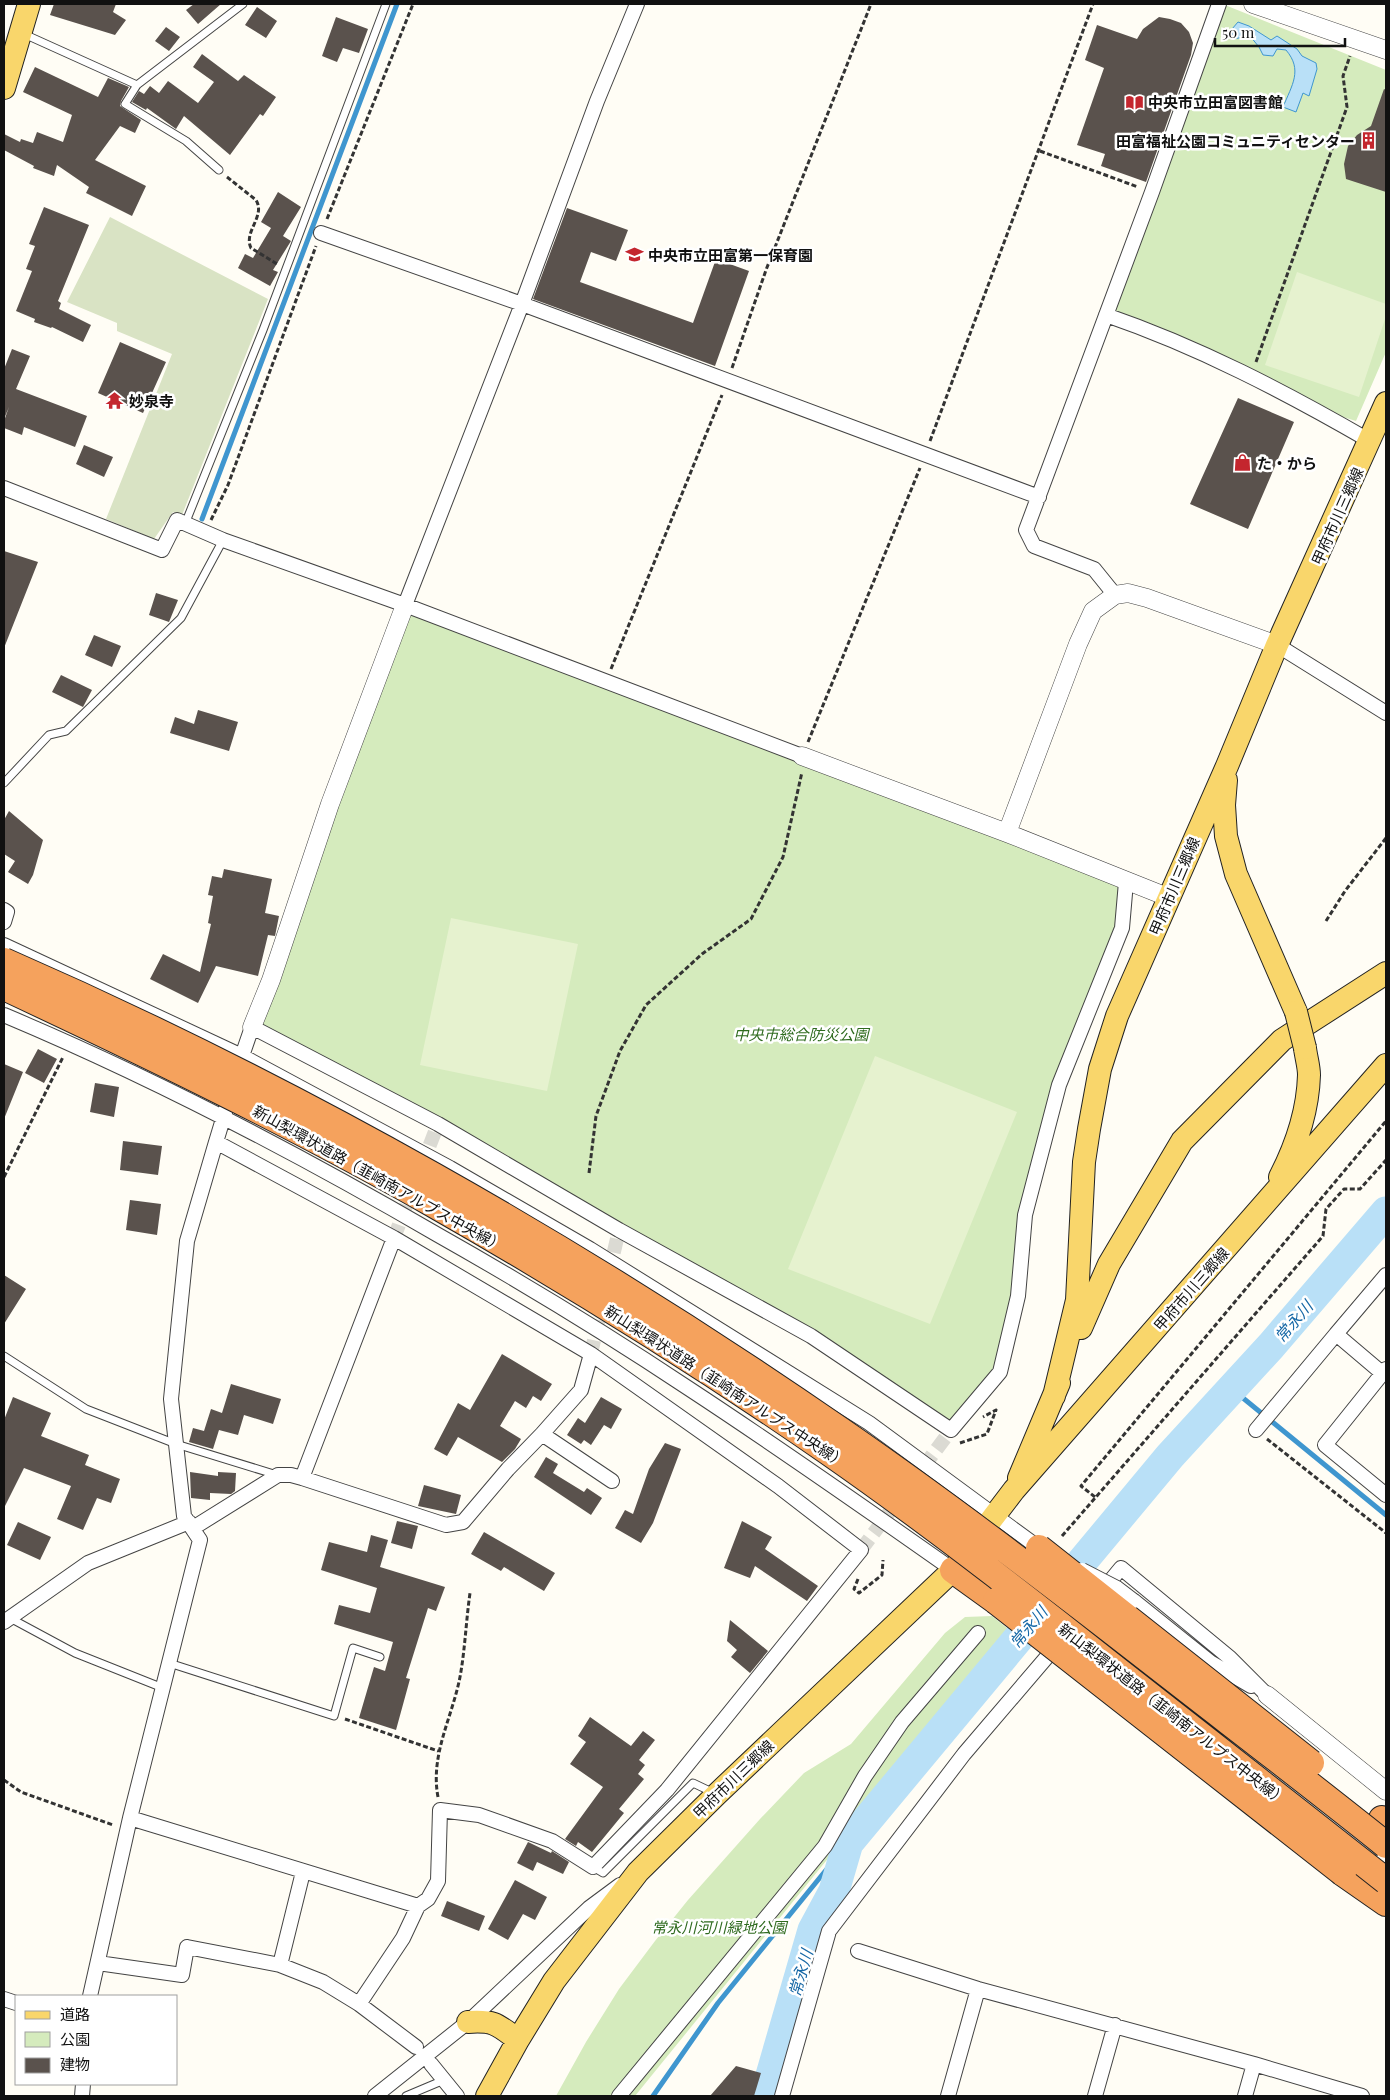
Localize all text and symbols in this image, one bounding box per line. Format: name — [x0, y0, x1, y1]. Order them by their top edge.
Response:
scale bar — [1215, 15, 1345, 47]
text: 50 m — [1222, 22, 1255, 42]
library icon: 中央市立田富図書館 — [1124, 92, 1144, 112]
place label: 中央市立田富図書館 — [1148, 92, 1283, 112]
place label: 田富福祉公園コミュニティセンター — [1116, 131, 1355, 151]
building icon: 田富福祉公園コミュニティセンター — [1359, 131, 1379, 151]
school or university icon: 中央市立田富第一保育園 — [624, 245, 644, 265]
place label: 中央市立田富第一保育園 — [648, 245, 813, 265]
temple icon: 妙泉寺 — [105, 391, 125, 411]
place label: 妙泉寺 — [129, 391, 174, 411]
shop icon: た・から — [1233, 453, 1253, 473]
place label: た・から — [1257, 453, 1317, 473]
street label: 甲府市川三郷線 — [1307, 464, 1367, 568]
street label: 甲府市川三郷線 — [1144, 834, 1204, 938]
park label: 中央市総合防災公園 — [733, 1024, 870, 1044]
street label: 新山梨環状道路（韮崎南アルプス中央線） — [250, 1100, 508, 1256]
street label: 甲府市川三郷線 — [1149, 1243, 1233, 1335]
water label: 常永川 — [1269, 1294, 1318, 1346]
street label: 新山梨環状道路（韮崎南アルプス中央線） — [601, 1300, 851, 1472]
water label: 常永川 — [1005, 1600, 1053, 1652]
street label: 新山梨環状道路（韮崎南アルプス中央線） — [1055, 1618, 1291, 1810]
street label: 甲府市川三郷線 — [688, 1735, 778, 1823]
park label: 常永川河川緑地公園 — [651, 1917, 788, 1937]
water label: 常永川 — [783, 1945, 817, 1999]
legend — [15, 1995, 178, 2085]
text: 道路 — [60, 2004, 90, 2024]
text: 公園 — [60, 2029, 90, 2049]
text: 建物 — [60, 2054, 90, 2074]

